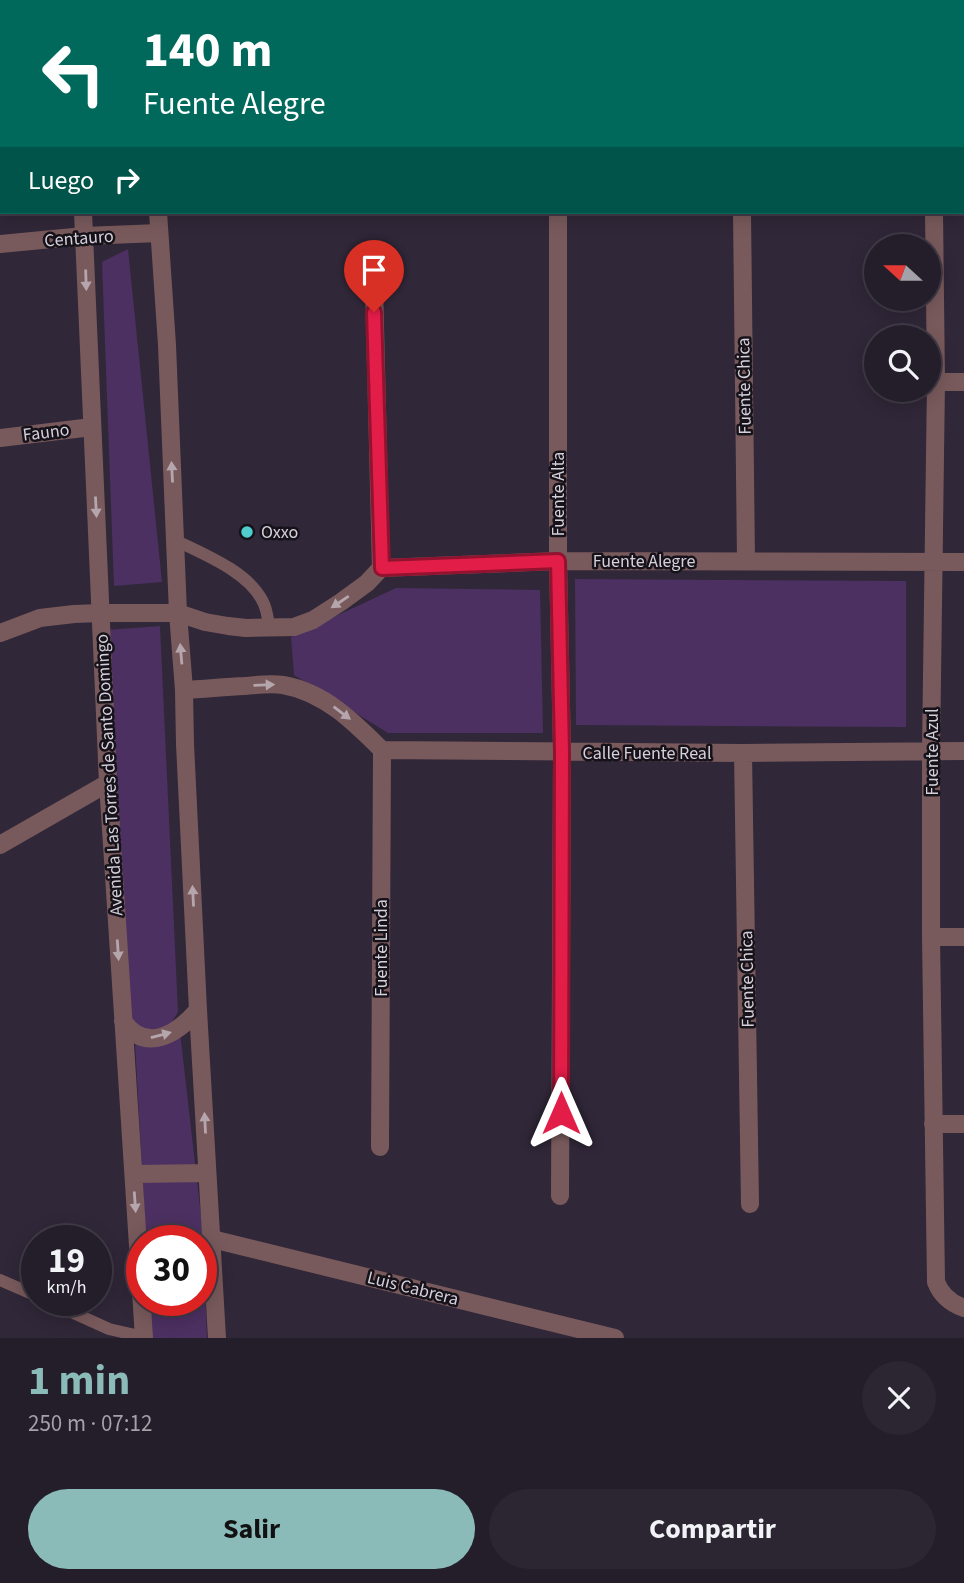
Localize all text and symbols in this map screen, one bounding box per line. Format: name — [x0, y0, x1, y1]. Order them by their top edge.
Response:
text: 140 m — [143, 16, 272, 86]
icon: left — [28, 28, 119, 119]
text: Fuente Alegre — [143, 81, 326, 127]
icon: right — [108, 161, 146, 199]
text: Luego — [28, 162, 94, 199]
street label: Centauro — [44, 224, 115, 253]
north arrow — [864, 234, 942, 312]
map controls — [864, 234, 941, 402]
pin — [344, 240, 404, 312]
icon: arrive — [355, 251, 393, 289]
one-way arrow — [81, 269, 92, 291]
button: search — [864, 325, 941, 402]
street label: Fuente Chica — [731, 337, 758, 435]
street label: Fauno — [21, 417, 71, 448]
street label: Fuente Alta — [546, 452, 571, 536]
one-way arrow — [166, 461, 177, 483]
one-way arrow — [90, 496, 101, 518]
place label: Oxxo — [261, 520, 298, 545]
marker: Oxxo — [239, 524, 255, 540]
street label: Fuente Alegre — [593, 549, 695, 574]
one-way arrow — [331, 595, 350, 608]
street label: Avenida Las Torres de Santo Domingo — [90, 633, 129, 917]
one-way arrow — [175, 643, 186, 665]
one-way arrow — [253, 679, 275, 690]
one-way arrow — [333, 706, 351, 720]
street label: Fuente Azul — [920, 708, 945, 796]
street label: Calle Fuente Real — [583, 741, 712, 766]
one-way arrow — [187, 885, 198, 907]
street label: Fuente Linda — [369, 899, 394, 997]
street label: Fuente Chica — [734, 930, 761, 1028]
one-way arrow — [113, 940, 124, 962]
one-way arrow — [151, 1029, 173, 1040]
position arrow — [524, 1076, 598, 1150]
one-way arrow — [199, 1112, 210, 1134]
one-way arrow — [130, 1191, 141, 1213]
speed limit sign: 30 — [126, 1225, 217, 1316]
text: 19 — [48, 1236, 85, 1286]
street label: Luis Cabrera — [365, 1265, 461, 1312]
text: km/h — [47, 1275, 86, 1300]
text: 1 min — [28, 1351, 130, 1411]
button: close — [862, 1361, 936, 1435]
text: 250 m · 07:12 — [28, 1407, 152, 1440]
button: Salir — [28, 1489, 475, 1569]
button: Compartir — [489, 1489, 936, 1569]

